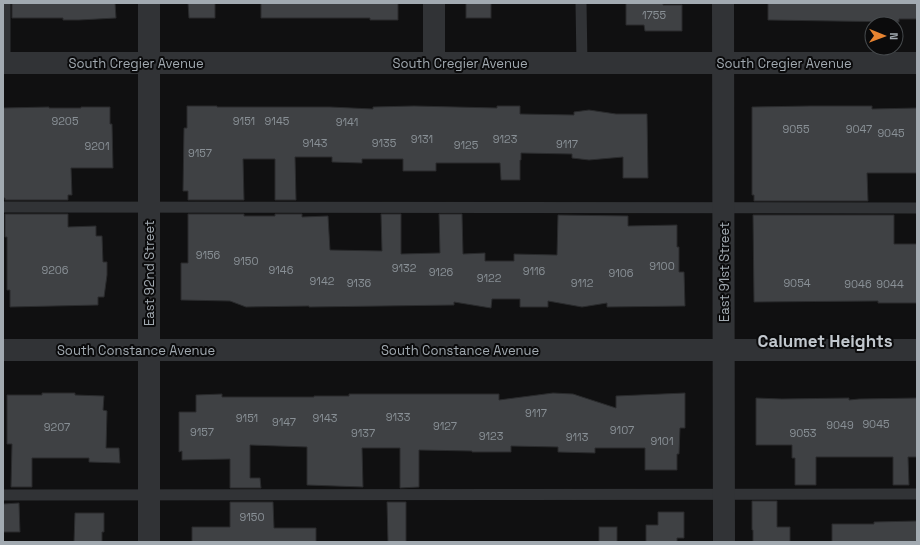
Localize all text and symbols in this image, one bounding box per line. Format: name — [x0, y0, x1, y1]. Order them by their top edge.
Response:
house number: 1755 — [642, 8, 666, 22]
north arrow — [864, 16, 904, 56]
text: N — [887, 32, 901, 40]
street label: South Cregier Avenue — [68, 55, 204, 72]
street label: South Cregier Avenue — [392, 55, 528, 72]
street label: South Cregier Avenue — [716, 55, 852, 72]
house number: 9205 — [51, 114, 79, 128]
house number: 9151 — [233, 114, 255, 128]
house number: 9145 — [265, 114, 290, 128]
house number: 9141 — [336, 115, 358, 129]
house number: 9055 — [783, 122, 810, 136]
house number: 9047 — [846, 122, 872, 136]
house number: 9045 — [877, 126, 905, 140]
house number: 9131 — [411, 132, 433, 146]
house number: 9123 — [493, 132, 518, 146]
house number: 9143 — [303, 136, 328, 150]
house number: 9135 — [372, 136, 397, 150]
house number: 9117 — [556, 137, 578, 151]
house number: 9125 — [454, 138, 479, 152]
house number: 9201 — [84, 139, 110, 153]
house number: 9157 — [188, 146, 212, 160]
street label: East 92nd Street — [141, 220, 158, 326]
street label: East 91st Street — [716, 222, 733, 322]
house number: 9156 — [196, 248, 221, 262]
house number: 9150 — [234, 254, 258, 268]
house number: 9100 — [649, 259, 675, 273]
house number: 9132 — [392, 261, 417, 275]
house number: 9206 — [41, 263, 69, 277]
house number: 9146 — [269, 263, 294, 277]
house number: 9116 — [523, 264, 546, 278]
house number: 9126 — [429, 265, 454, 279]
house number: 9106 — [608, 266, 634, 280]
house number: 9122 — [477, 271, 502, 285]
house number: 9142 — [310, 274, 335, 288]
house number: 9136 — [347, 276, 372, 290]
house number: 9112 — [571, 276, 594, 290]
house number: 9054 — [783, 276, 811, 290]
house number: 9046 — [844, 277, 872, 291]
house number: 9044 — [876, 277, 904, 291]
district label: Calumet Heights — [757, 330, 893, 352]
street label: South Constance Avenue — [57, 342, 215, 359]
street label: South Constance Avenue — [381, 342, 539, 359]
house number: 9117 — [525, 406, 547, 420]
house number: 9133 — [386, 410, 411, 424]
house number: 9151 — [236, 411, 258, 425]
house number: 9143 — [313, 411, 338, 425]
house number: 9147 — [272, 415, 296, 429]
house number: 9045 — [862, 417, 890, 431]
house number: 9049 — [826, 418, 854, 432]
house number: 9127 — [433, 419, 457, 433]
house number: 9207 — [44, 420, 70, 434]
house number: 9107 — [610, 423, 634, 437]
house number: 9157 — [190, 425, 214, 439]
house number: 9137 — [351, 426, 375, 440]
house number: 9053 — [789, 426, 817, 440]
house number: 9123 — [479, 429, 504, 443]
house number: 9113 — [566, 430, 589, 444]
house number: 9101 — [651, 434, 673, 448]
house number: 9150 — [240, 510, 264, 524]

